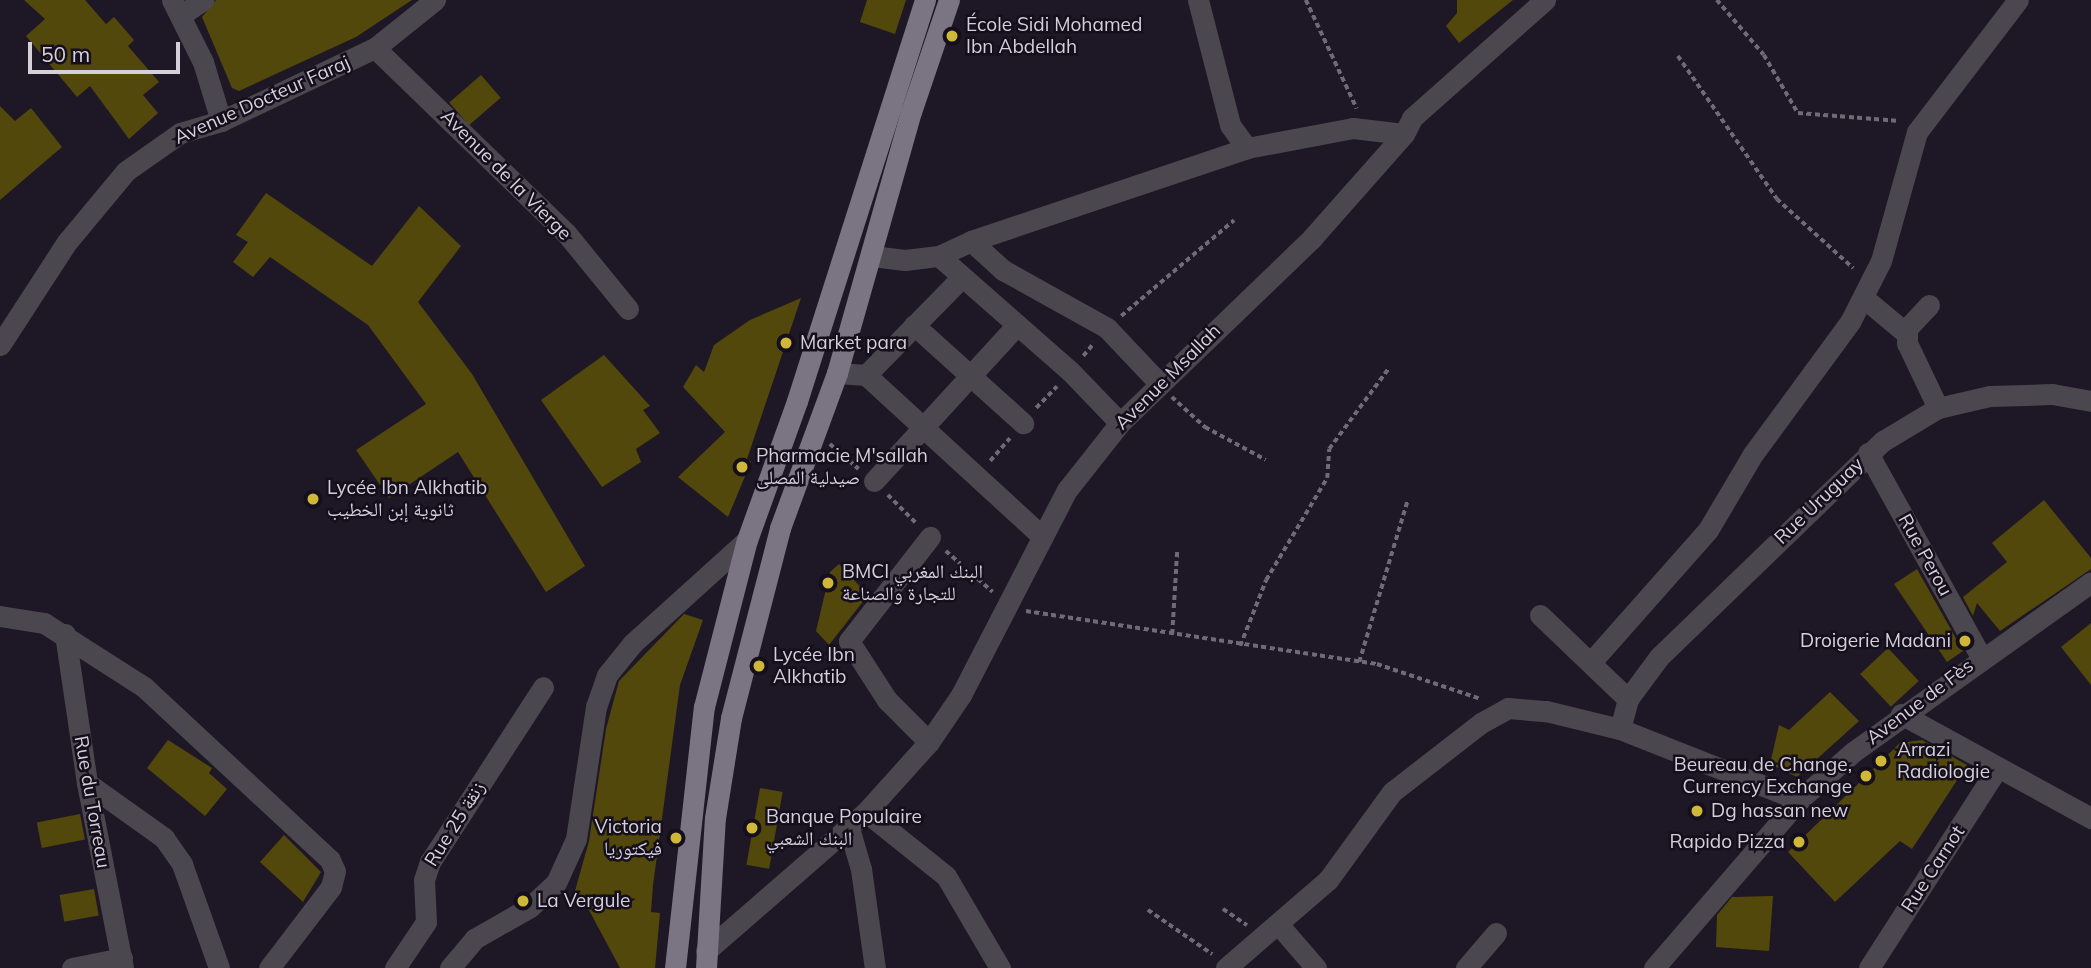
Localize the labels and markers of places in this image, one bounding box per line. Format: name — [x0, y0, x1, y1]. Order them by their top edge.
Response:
place label: École Sidi Mohamed Ibn Abdellah — [966, 14, 1142, 58]
marker: École Sidi Mohamed Ibn Abdellah — [944, 28, 960, 44]
place label: Market para — [800, 332, 907, 354]
marker: Market para — [778, 335, 794, 351]
place label: Pharmacie M'sallah صيدلية المصلى — [756, 445, 928, 489]
marker: Pharmacie M'sallah صيدلية المصلى — [734, 459, 750, 475]
place label: Lycée Ibn Alkhatib ثانوية إبن الخطيب — [327, 477, 487, 521]
marker: Lycée Ibn Alkhatib ثانوية إبن الخطيب — [305, 491, 321, 507]
place label: BMCI البنك المغربي للتجارة والصناعة — [842, 561, 983, 605]
marker: BMCI البنك المغربي للتجارة والصناعة — [820, 575, 836, 591]
place label: Droigerie Madani — [1800, 630, 1951, 652]
marker: Droigerie Madani — [1957, 633, 1973, 649]
place label: Lycée Ibn Alkhatib — [773, 644, 855, 688]
marker: Lycée Ibn Alkhatib — [751, 658, 767, 674]
place label: Arrazi Radiologie — [1897, 739, 1990, 783]
marker: Arrazi Radiologie — [1871, 751, 1891, 771]
place label: Beureau de Change, Currency Exchange — [1674, 754, 1852, 798]
marker: Beureau de Change, Currency Exchange — [1858, 768, 1874, 784]
place label: Dg hassan new — [1711, 800, 1848, 822]
marker: Dg hassan new — [1689, 803, 1705, 819]
place label: Banque Populaire البنك الشعبي — [766, 806, 922, 850]
place label: Victoria فيكتوريا — [595, 816, 662, 860]
marker: Banque Populaire البنك الشعبي — [744, 820, 760, 836]
marker: Victoria فيكتوريا — [668, 830, 684, 846]
place label: Rapido Pizza — [1669, 831, 1785, 853]
marker: Rapido Pizza — [1791, 834, 1807, 850]
place label: La Vergule — [537, 890, 630, 912]
marker: La Vergule — [515, 893, 531, 909]

